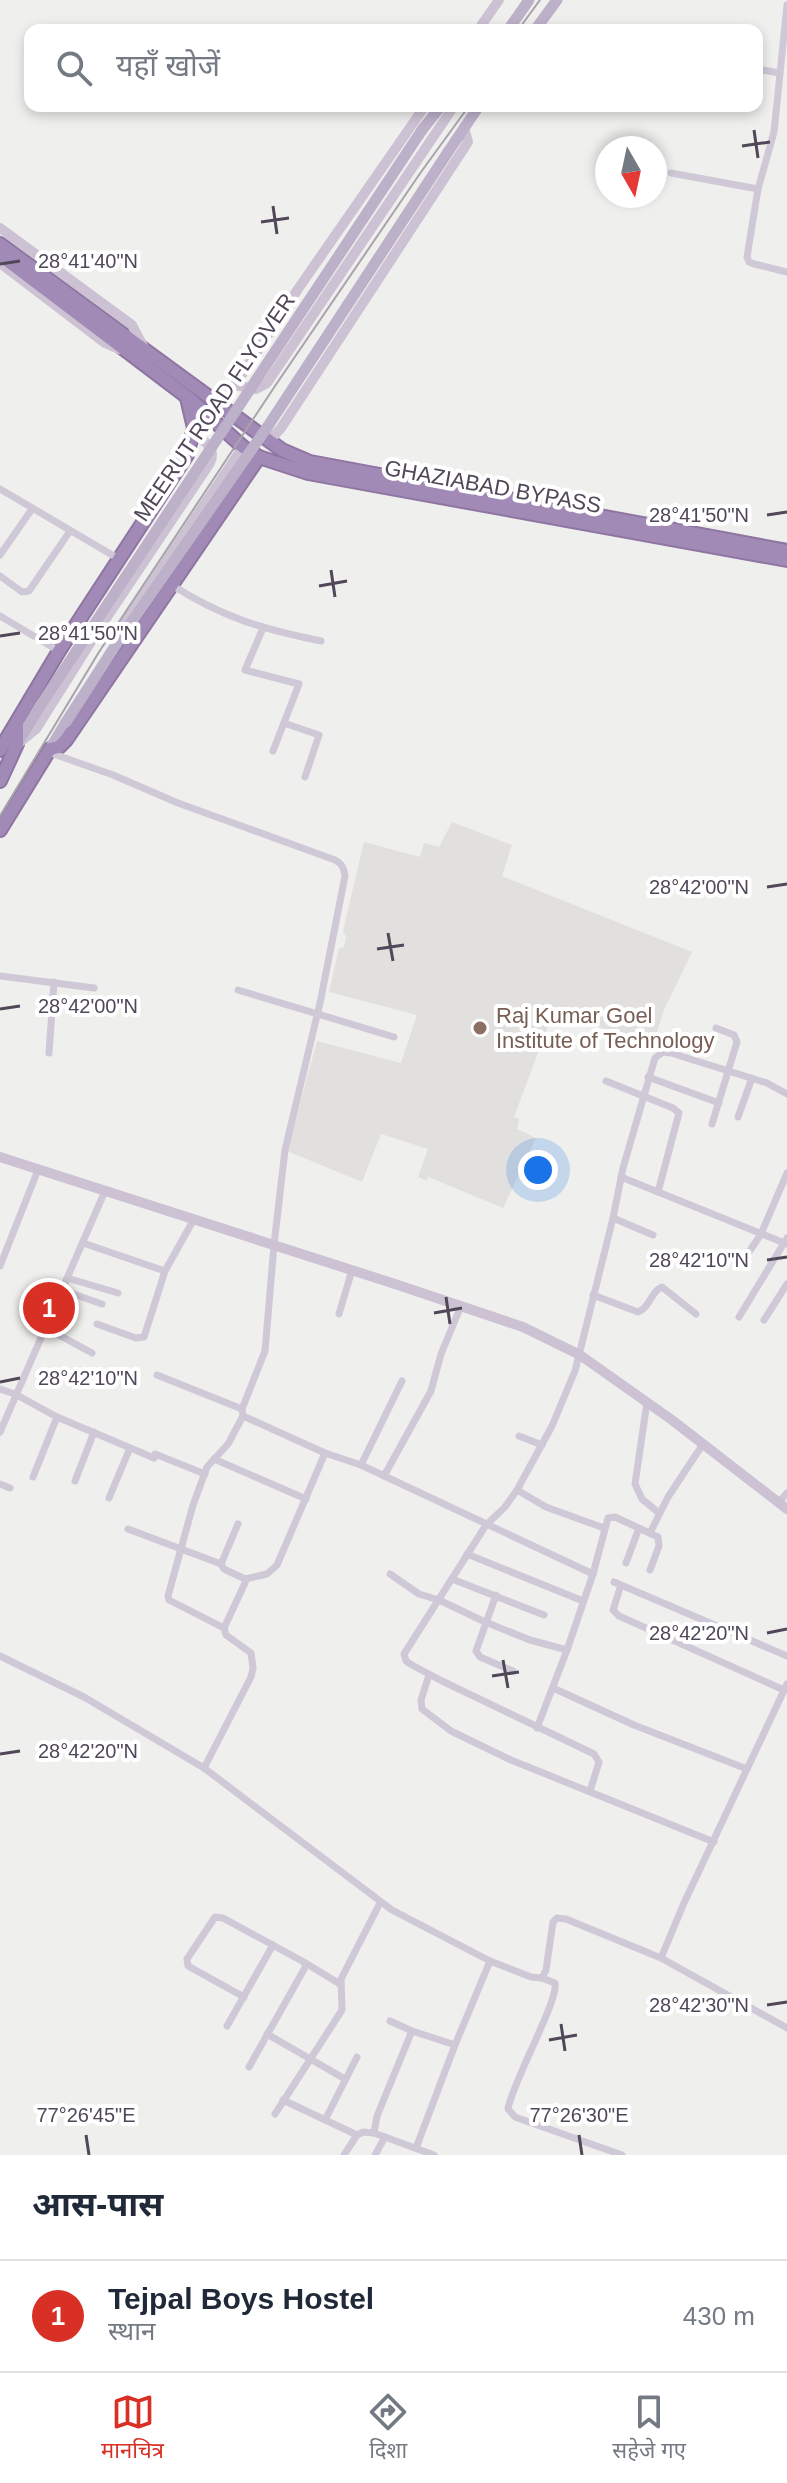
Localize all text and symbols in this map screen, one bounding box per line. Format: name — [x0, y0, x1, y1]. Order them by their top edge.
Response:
search box — [24, 24, 763, 112]
icon: search — [52, 46, 96, 90]
text: यहाँ खोजें — [116, 49, 220, 82]
north arrow — [595, 136, 667, 208]
text: 28°41'40"N — [38, 250, 138, 272]
street label: MEERUT ROAD FLYOVER — [129, 289, 300, 526]
street label: GHAZIABAD BYPASS — [383, 455, 603, 518]
text: 28°41'50"N — [649, 504, 749, 526]
text: 28°41'50"N — [38, 622, 138, 644]
text: 28°42'00"N — [649, 876, 749, 898]
text: 28°42'00"N — [38, 995, 138, 1017]
place label: Raj Kumar Goel Institute of Technology — [496, 1003, 715, 1053]
marker: Raj Kumar Goel Institute of Technology — [471, 1019, 489, 1037]
your location — [518, 1150, 558, 1190]
text: 28°42'10"N — [649, 1249, 749, 1271]
pin: 1 — [23, 1278, 75, 1338]
text: 28°42'10"N — [38, 1367, 138, 1389]
text: 28°42'20"N — [649, 1622, 749, 1644]
text: 28°42'20"N — [38, 1740, 138, 1762]
text: 28°42'30"N — [649, 1994, 749, 2016]
text: 77°26'45"E — [37, 2104, 136, 2126]
text: 77°26'30"E — [530, 2104, 629, 2126]
text: आस-पास — [32, 2185, 163, 2223]
text: Tejpal Boys Hostel — [108, 2282, 374, 2315]
text: 1 — [51, 2301, 65, 2331]
text: 430 m — [683, 2301, 755, 2331]
text: स्थान — [108, 2316, 155, 2346]
tab: मानचित्र — [101, 2390, 164, 2467]
tab: दिशा — [366, 2390, 410, 2467]
tab: सहेजे गए — [612, 2390, 686, 2467]

